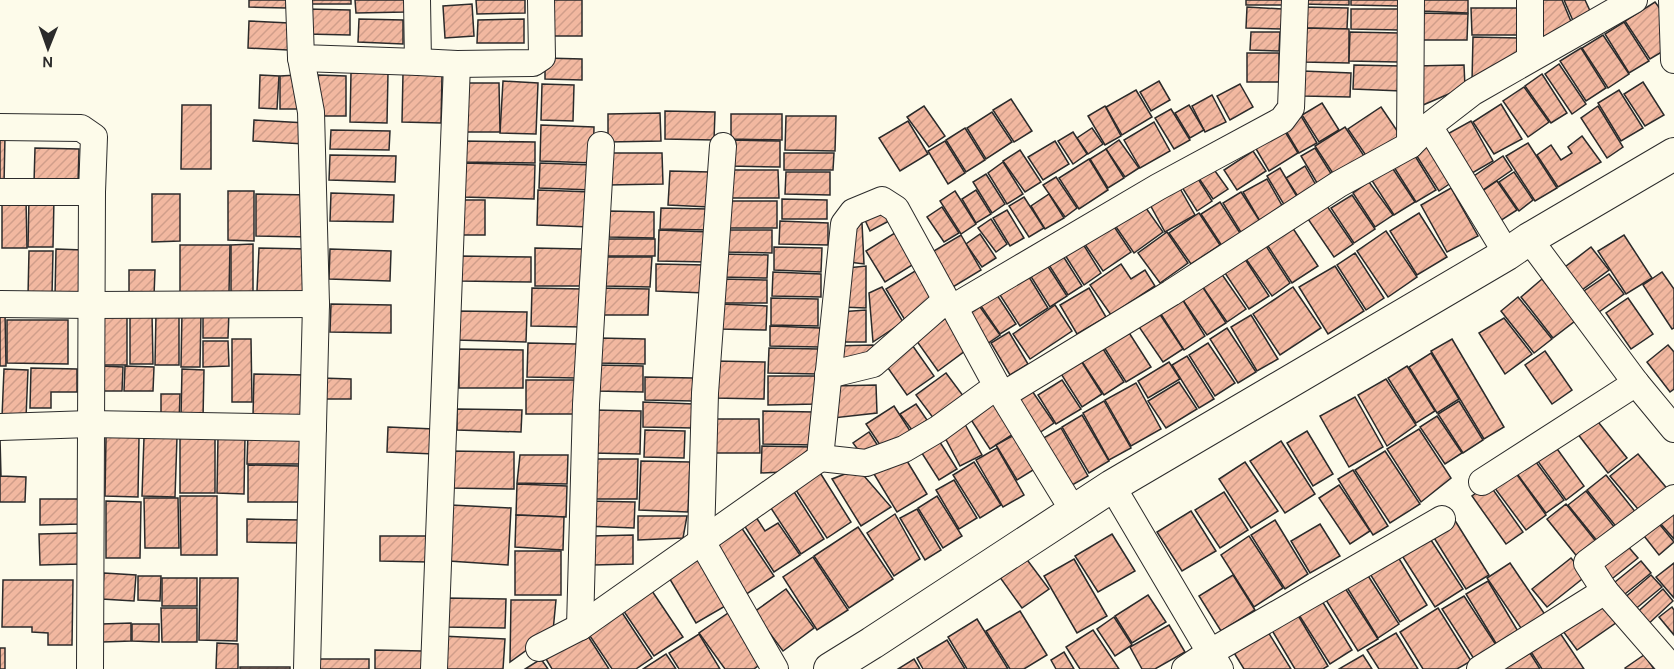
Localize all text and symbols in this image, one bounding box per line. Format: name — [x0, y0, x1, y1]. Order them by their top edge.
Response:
north arrow — [18, 18, 78, 78]
text: N — [42, 53, 54, 72]

